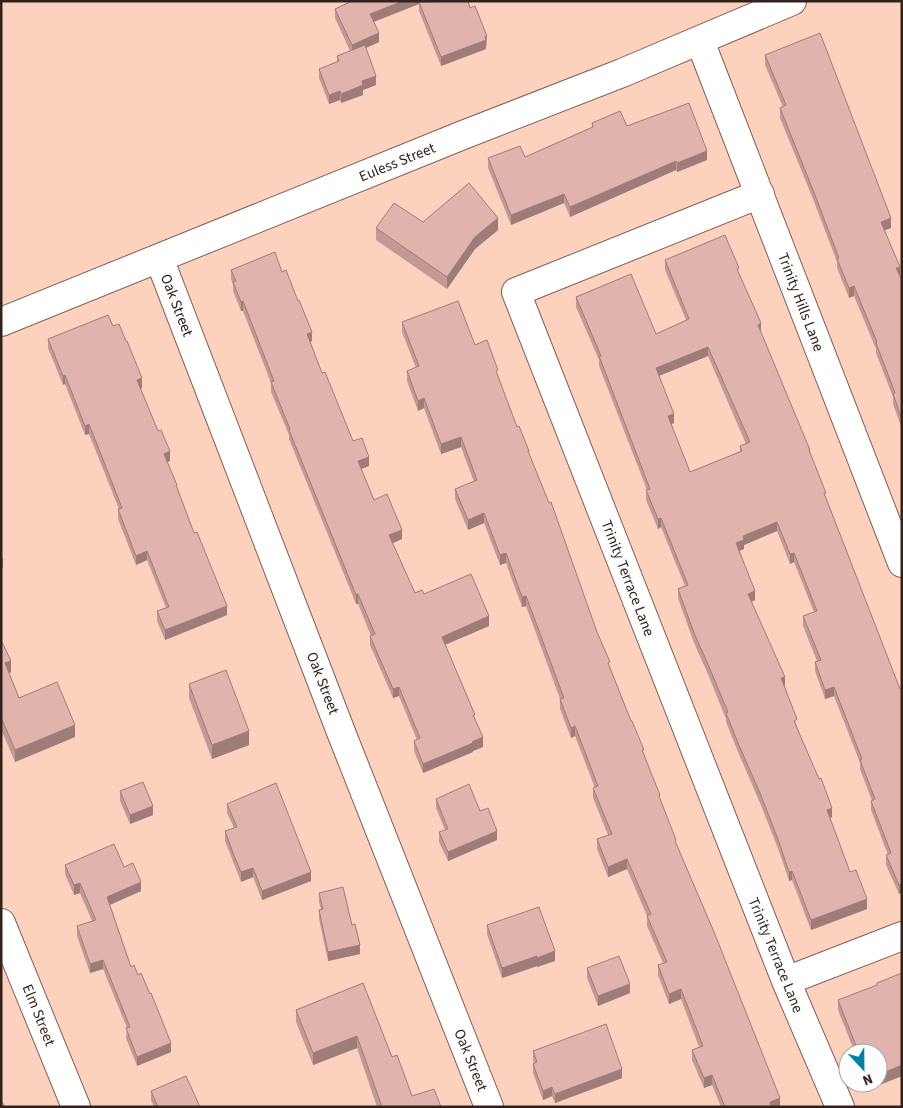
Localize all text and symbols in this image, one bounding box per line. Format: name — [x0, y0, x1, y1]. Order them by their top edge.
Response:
street label: Euless Street — [356, 138, 438, 187]
street label: Trinity Hills Lane — [772, 250, 829, 355]
street label: Oak Street — [155, 271, 198, 340]
street label: Trinity Terrace Lane — [596, 517, 659, 639]
street label: Oak Street — [301, 649, 344, 718]
street label: Trinity Terrace Lane — [743, 894, 808, 1016]
street label: Elm Street — [17, 981, 60, 1049]
street label: Oak Street — [449, 1026, 493, 1095]
north arrow — [838, 1043, 888, 1093]
text: N — [859, 1068, 876, 1090]

